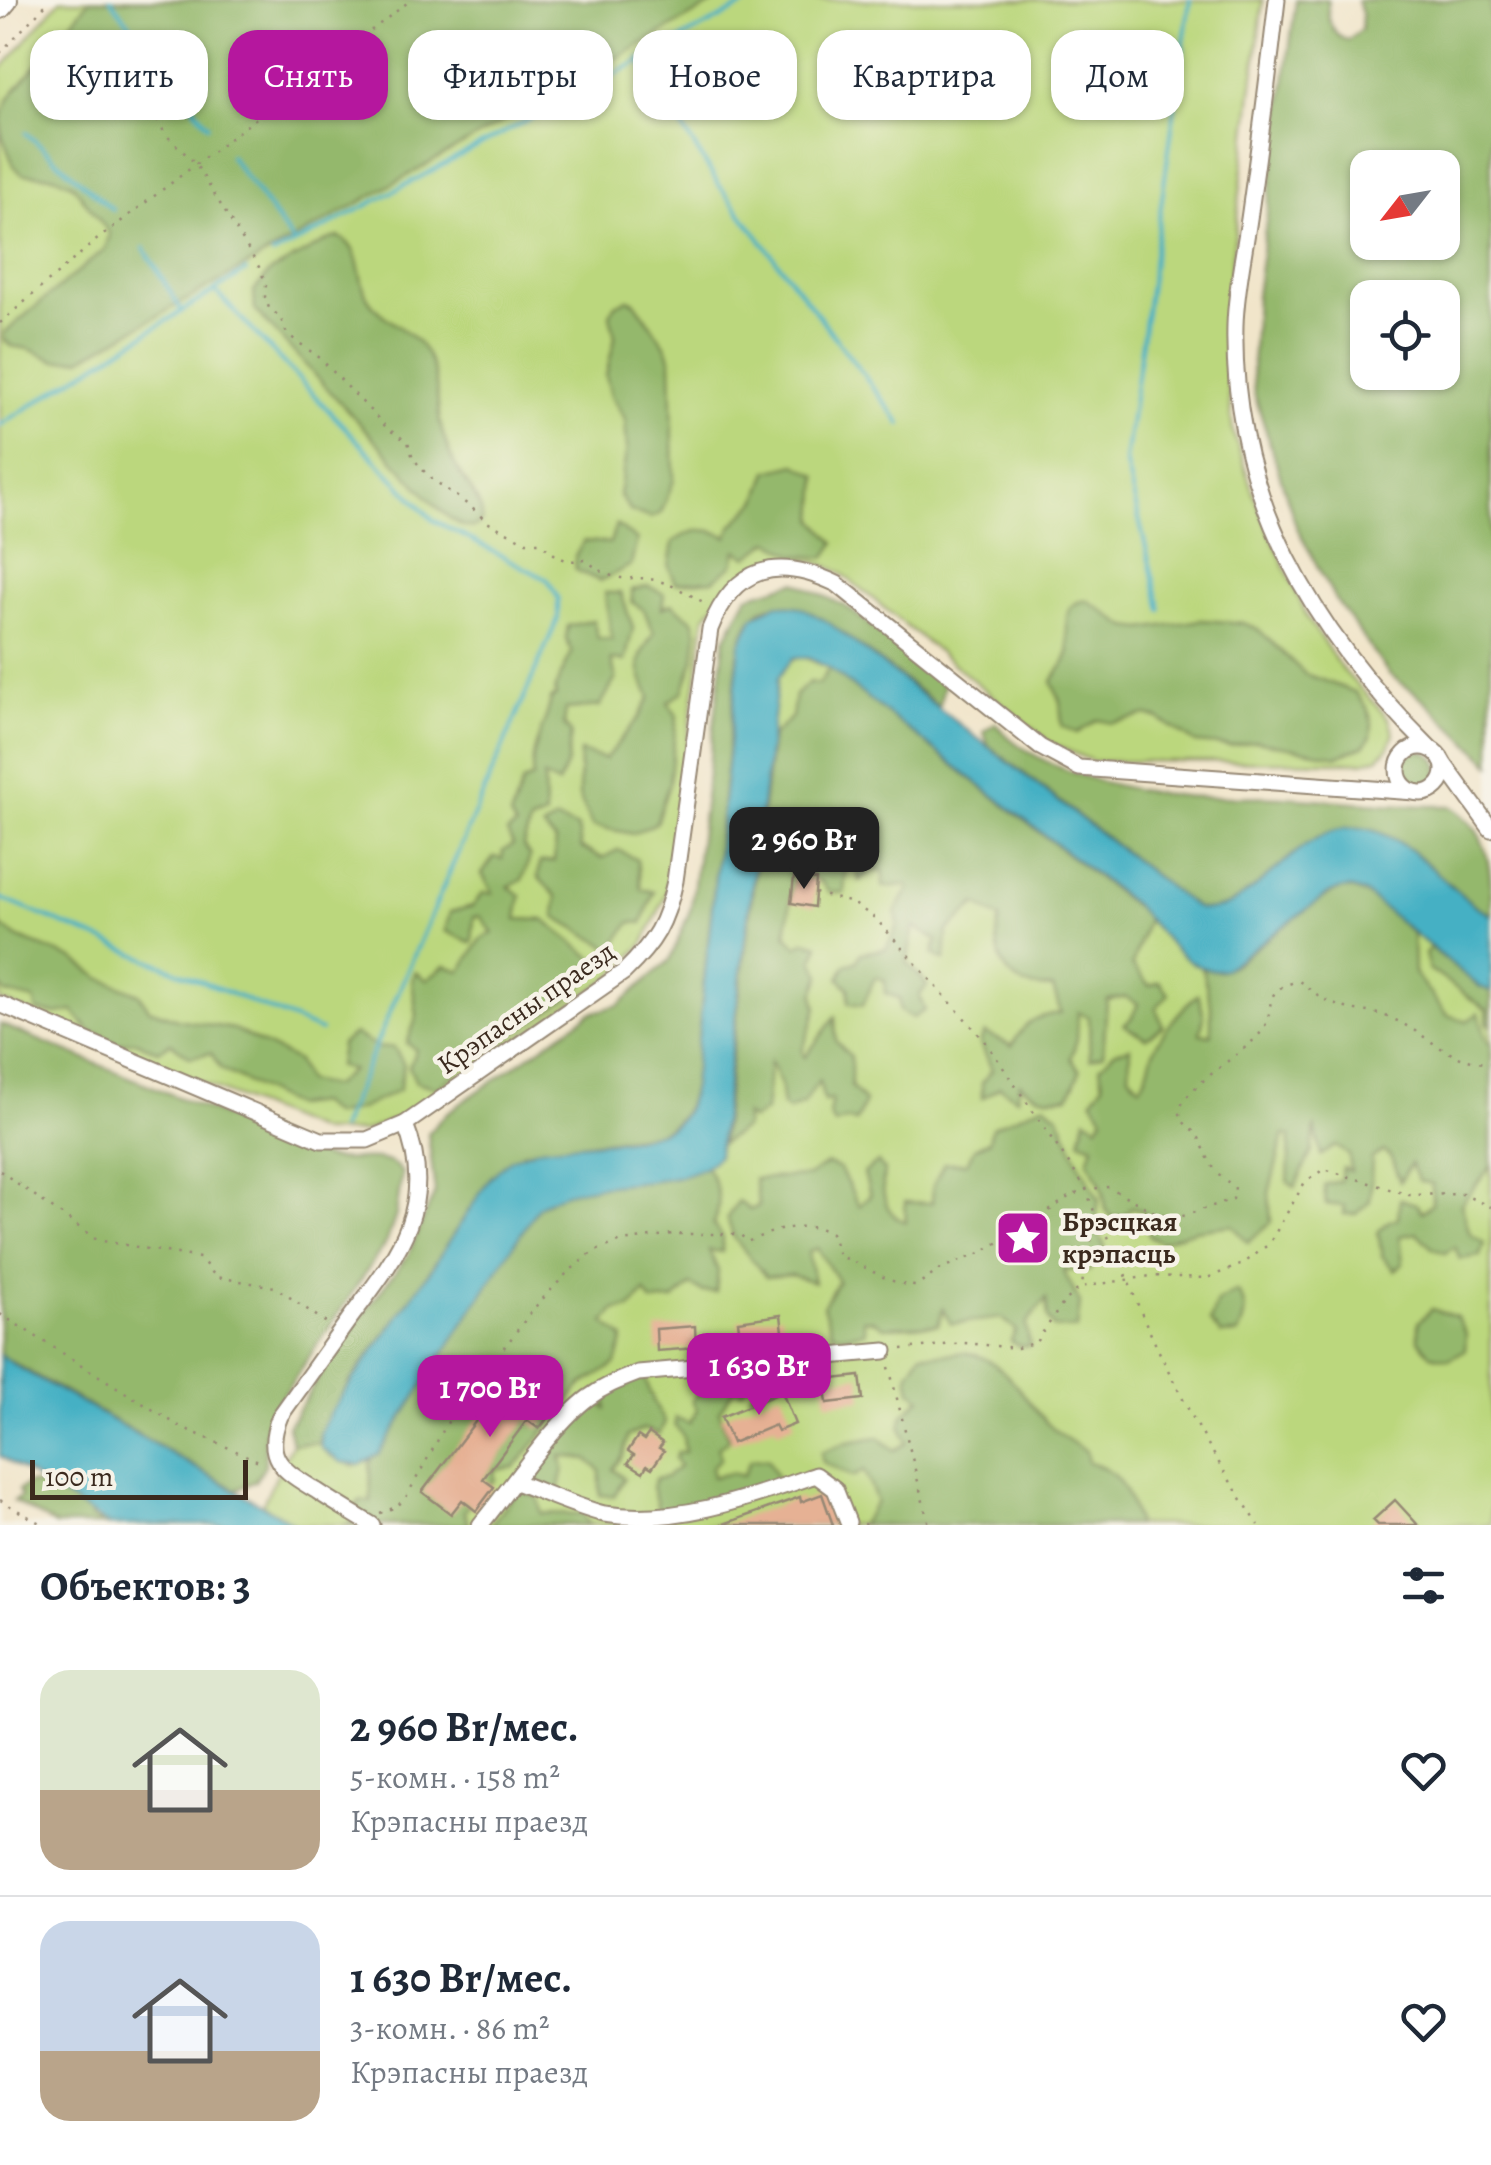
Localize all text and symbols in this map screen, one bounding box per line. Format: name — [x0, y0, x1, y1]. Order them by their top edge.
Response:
chip: Купить — [30, 30, 208, 120]
chip: Снять — [228, 30, 388, 120]
chip: Фильтры — [408, 30, 613, 120]
chip: Новое — [633, 30, 797, 120]
chip: Квартира — [817, 30, 1031, 120]
chip: Дом — [1051, 30, 1184, 120]
north arrow — [1350, 150, 1460, 260]
map controls — [1350, 150, 1460, 390]
button: locate — [1350, 280, 1460, 390]
pin: 2 960 Br — [701, 807, 907, 892]
text: 2 960 Br — [751, 817, 857, 861]
street label: Крэпасны праезд — [430, 933, 622, 1083]
place label: Брэсцкая крэпасць — [1062, 1203, 1178, 1273]
place icon: Брэсцкая крэпасць — [993, 1208, 1053, 1268]
pin: 1 630 Br — [656, 1333, 862, 1418]
text: 1 630 Br — [709, 1343, 809, 1387]
pin: 1 700 Br — [387, 1355, 593, 1440]
text: 1 700 Br — [439, 1365, 541, 1409]
scale bar — [30, 1455, 248, 1500]
text: 100 m — [45, 1458, 113, 1496]
text: Объектов: 3 — [40, 1557, 251, 1614]
icon: filters — [1396, 1558, 1451, 1613]
text: 2 960 Br/мес. — [350, 1698, 579, 1755]
icon: home — [120, 1710, 240, 1830]
icon: heart — [1396, 1743, 1451, 1798]
text: 5-комн. · 158 m² — [350, 1755, 560, 1799]
text: Крэпасны праезд — [350, 1799, 588, 1843]
text: 1 630 Br/мес. — [350, 1949, 572, 2006]
icon: home — [120, 1961, 240, 2081]
icon: heart — [1396, 1994, 1451, 2049]
text: 3-комн. · 86 m² — [350, 2006, 550, 2050]
text: Крэпасны праезд — [350, 2050, 588, 2094]

